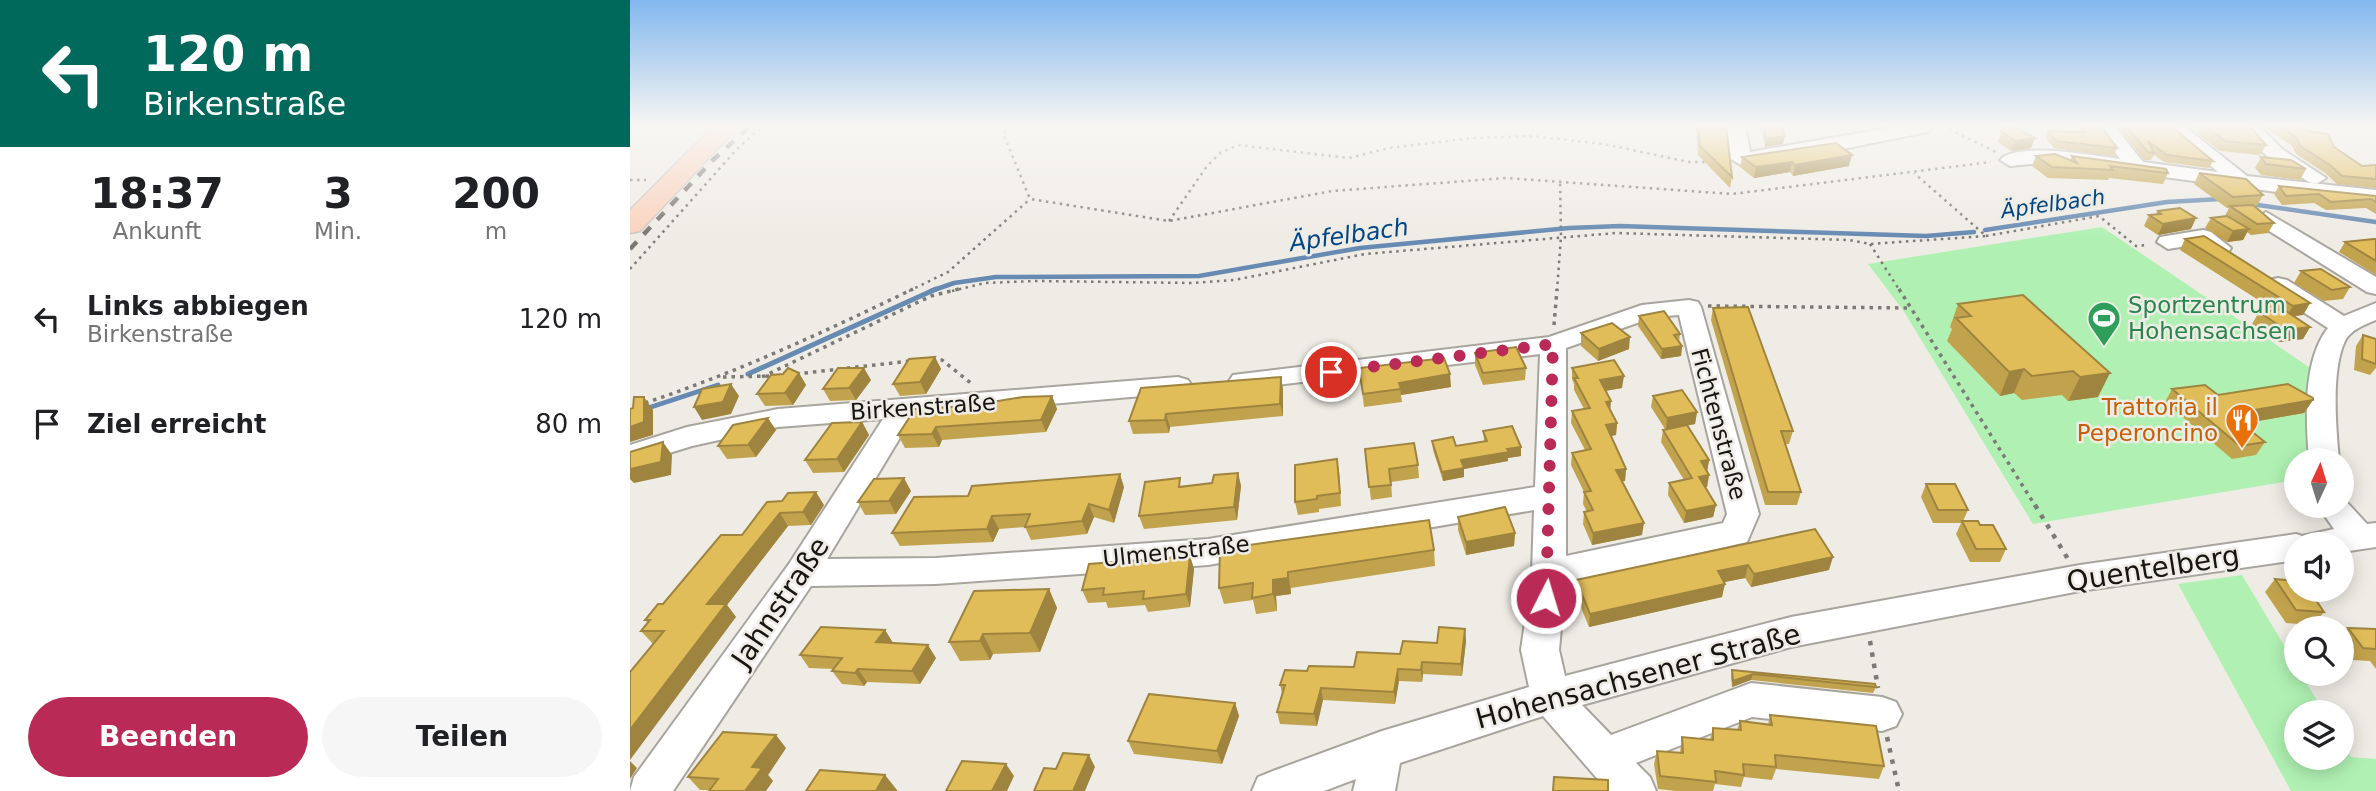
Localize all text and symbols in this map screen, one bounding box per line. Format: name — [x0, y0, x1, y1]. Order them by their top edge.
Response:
text: 120 m — [143, 26, 313, 83]
icon: left — [28, 28, 119, 119]
text: Birkenstraße — [143, 85, 346, 123]
text: 18:37 — [90, 169, 224, 218]
text: 3 — [323, 169, 353, 218]
text: 200 — [452, 169, 540, 218]
water label: Äpfelbach — [1997, 184, 2107, 223]
water label: Äpfelbach — [1286, 212, 1410, 257]
text: Ankunft — [113, 218, 201, 244]
text: Min. — [314, 218, 362, 244]
text: m — [485, 218, 507, 244]
text: Links abbiegen — [87, 291, 309, 321]
place label: Sportzentrum Hohensachsen — [2128, 292, 2297, 344]
sports icon: Sportzentrum Hohensachsen — [2085, 299, 2123, 348]
icon: left — [28, 300, 66, 338]
text: 120 m — [519, 304, 602, 334]
text: Birkenstraße — [87, 321, 233, 347]
pin — [1301, 342, 1361, 402]
street label: Fichtenstraße — [1686, 345, 1752, 503]
icon: arrive — [1312, 353, 1350, 391]
street label: Birkenstraße — [849, 389, 997, 425]
place label: Trattoria il Peperoncino — [2077, 394, 2218, 446]
restaurant icon: Trattoria il Peperoncino — [2223, 401, 2261, 450]
icon: arrive — [28, 405, 66, 443]
text: Ziel erreicht — [87, 409, 267, 439]
text: 80 m — [535, 409, 602, 439]
north arrow — [2284, 448, 2354, 518]
map controls — [2284, 448, 2354, 770]
street label: Ulmenstraße — [1101, 530, 1251, 572]
street label: Jahnstraße — [724, 531, 836, 675]
button: sound — [2284, 532, 2354, 602]
street label: Quentelberg — [2064, 539, 2242, 598]
position arrow — [1509, 561, 1583, 635]
button: search — [2284, 616, 2354, 686]
street label: Hohensachsener Straße — [1472, 617, 1804, 736]
button: Beenden — [28, 697, 308, 777]
button: Teilen — [322, 697, 602, 777]
button: layers — [2284, 700, 2354, 770]

